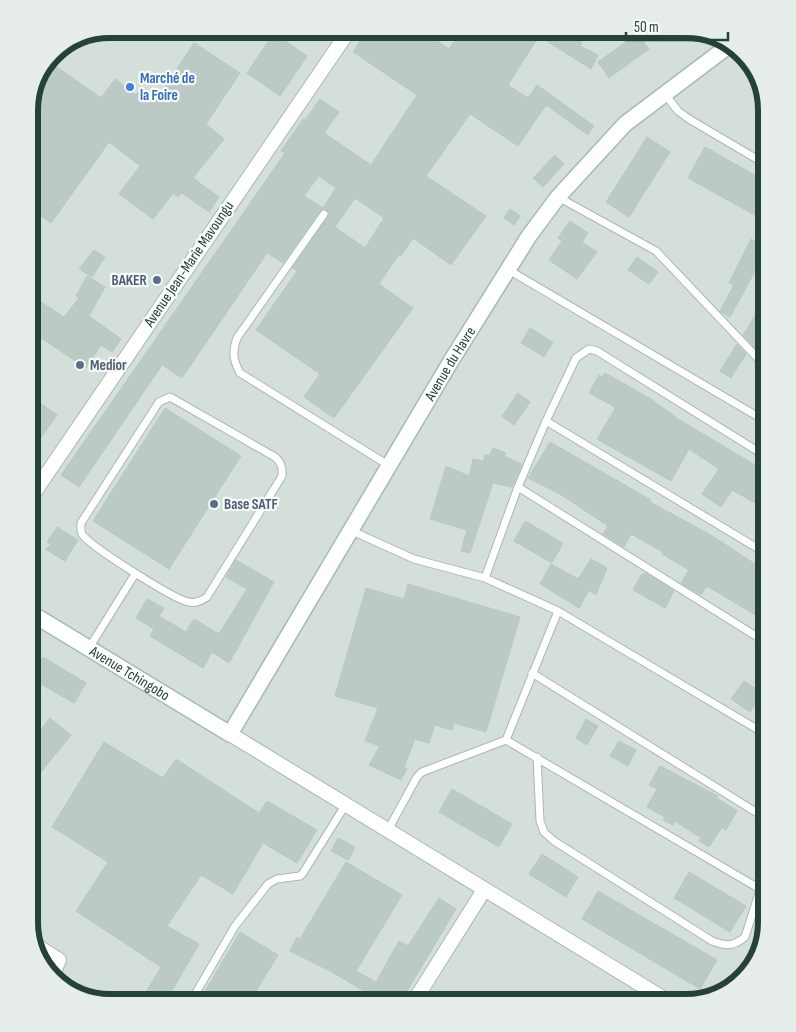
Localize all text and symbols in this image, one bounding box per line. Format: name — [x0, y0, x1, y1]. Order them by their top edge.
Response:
scale bar — [626, 10, 728, 42]
text: 50 m — [634, 18, 659, 37]
place label: Marché de la Foire — [140, 69, 195, 105]
marker: Marché de la Foire — [124, 81, 136, 93]
street label: Avenue Jean-Marie Mavoungu — [139, 198, 238, 331]
place label: BAKER — [112, 271, 148, 290]
marker: BAKER — [151, 274, 163, 286]
street label: Avenue du Havre — [420, 323, 480, 405]
place label: Medior — [90, 356, 127, 375]
marker: Medior — [74, 359, 86, 371]
place label: Base SATF — [224, 495, 278, 514]
marker: Base SATF — [208, 498, 220, 510]
street label: Avenue Tchingobo — [85, 641, 173, 705]

